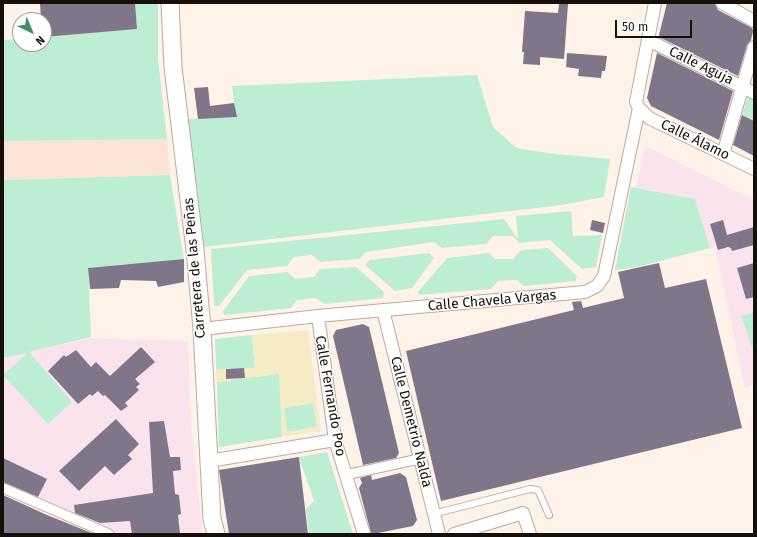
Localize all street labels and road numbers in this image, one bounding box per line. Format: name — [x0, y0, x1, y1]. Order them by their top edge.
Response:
street label: Calle Aguja — [666, 43, 736, 89]
street label: Calle Álamo — [658, 116, 732, 164]
street label: Carretera de las Peñas — [180, 197, 210, 339]
street label: Calle Chavela Vargas — [427, 287, 557, 315]
street label: Calle Fernando Poo — [311, 334, 349, 458]
street label: Calle Demetrio Nalda — [387, 355, 435, 489]

